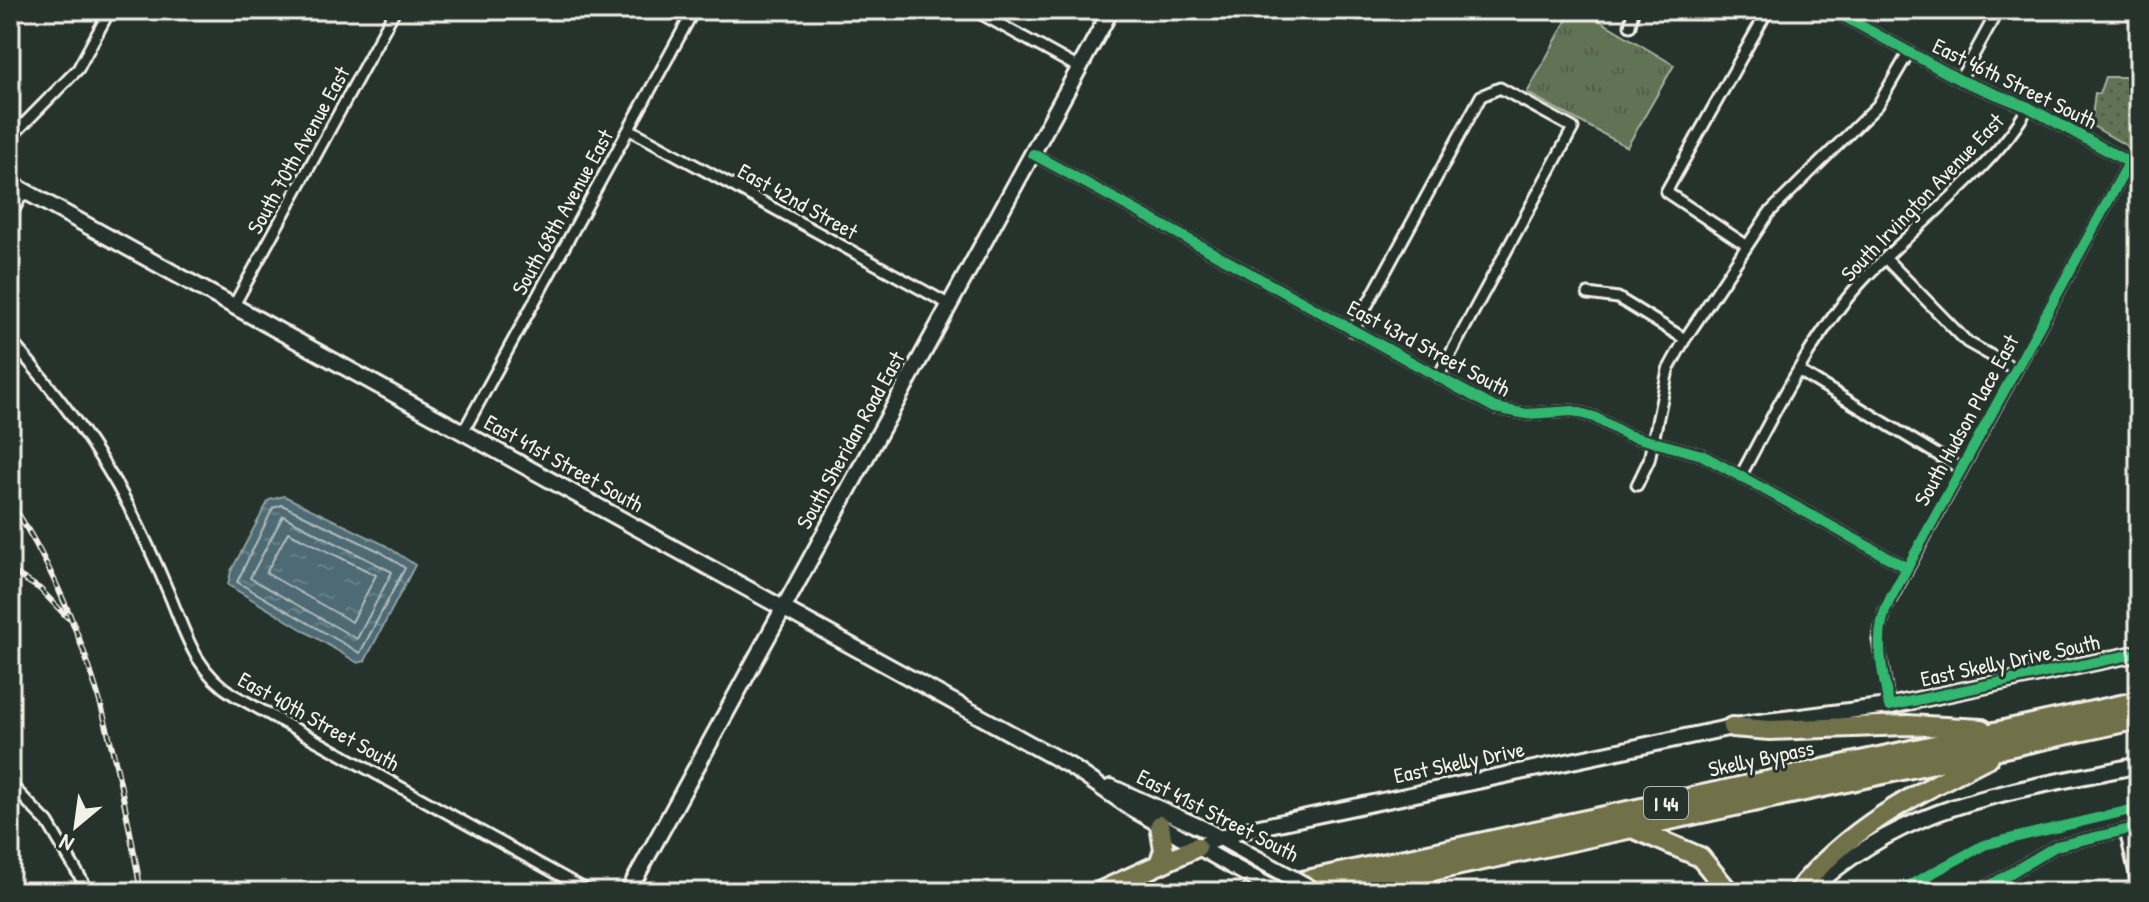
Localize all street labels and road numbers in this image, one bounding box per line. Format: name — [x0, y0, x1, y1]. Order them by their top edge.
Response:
street label: East 46th Street South — [1928, 30, 2102, 136]
street label: South 70th Avenue East — [239, 60, 357, 239]
street label: South Irvington Avenue East — [1834, 106, 2011, 288]
street label: South 68th Avenue East — [504, 123, 620, 300]
street label: East 42nd Street — [733, 156, 864, 247]
street label: East 43rd Street South — [1342, 292, 1516, 404]
street label: South Hudson Place East — [1906, 329, 2026, 511]
street label: South Sheridan Road East — [789, 345, 912, 534]
street label: East 41st Street South — [479, 407, 649, 519]
street label: East Skelly Drive South — [1918, 626, 2102, 694]
street label: East 40th Street South — [233, 664, 405, 778]
street label: Skelly Bypass — [1705, 732, 1817, 784]
street label: East Skelly Drive — [1391, 733, 1527, 790]
street label: East 41st Street South — [1132, 761, 1304, 869]
road number: I 44 — [1644, 787, 1688, 819]

